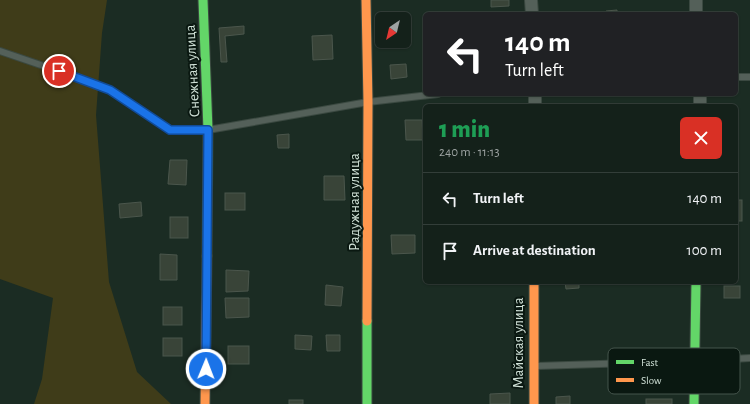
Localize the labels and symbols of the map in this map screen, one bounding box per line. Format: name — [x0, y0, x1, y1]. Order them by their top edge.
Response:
north arrow — [375, 12, 411, 48]
street label: Снежная улица — [183, 24, 202, 118]
pin — [42, 54, 76, 88]
street label: Радужная улица — [347, 153, 362, 251]
street label: Майская улица — [511, 297, 526, 389]
position arrow — [185, 348, 227, 390]
legend — [608, 348, 740, 394]
text: Fast — [641, 357, 659, 368]
text: Slow — [641, 375, 662, 386]

